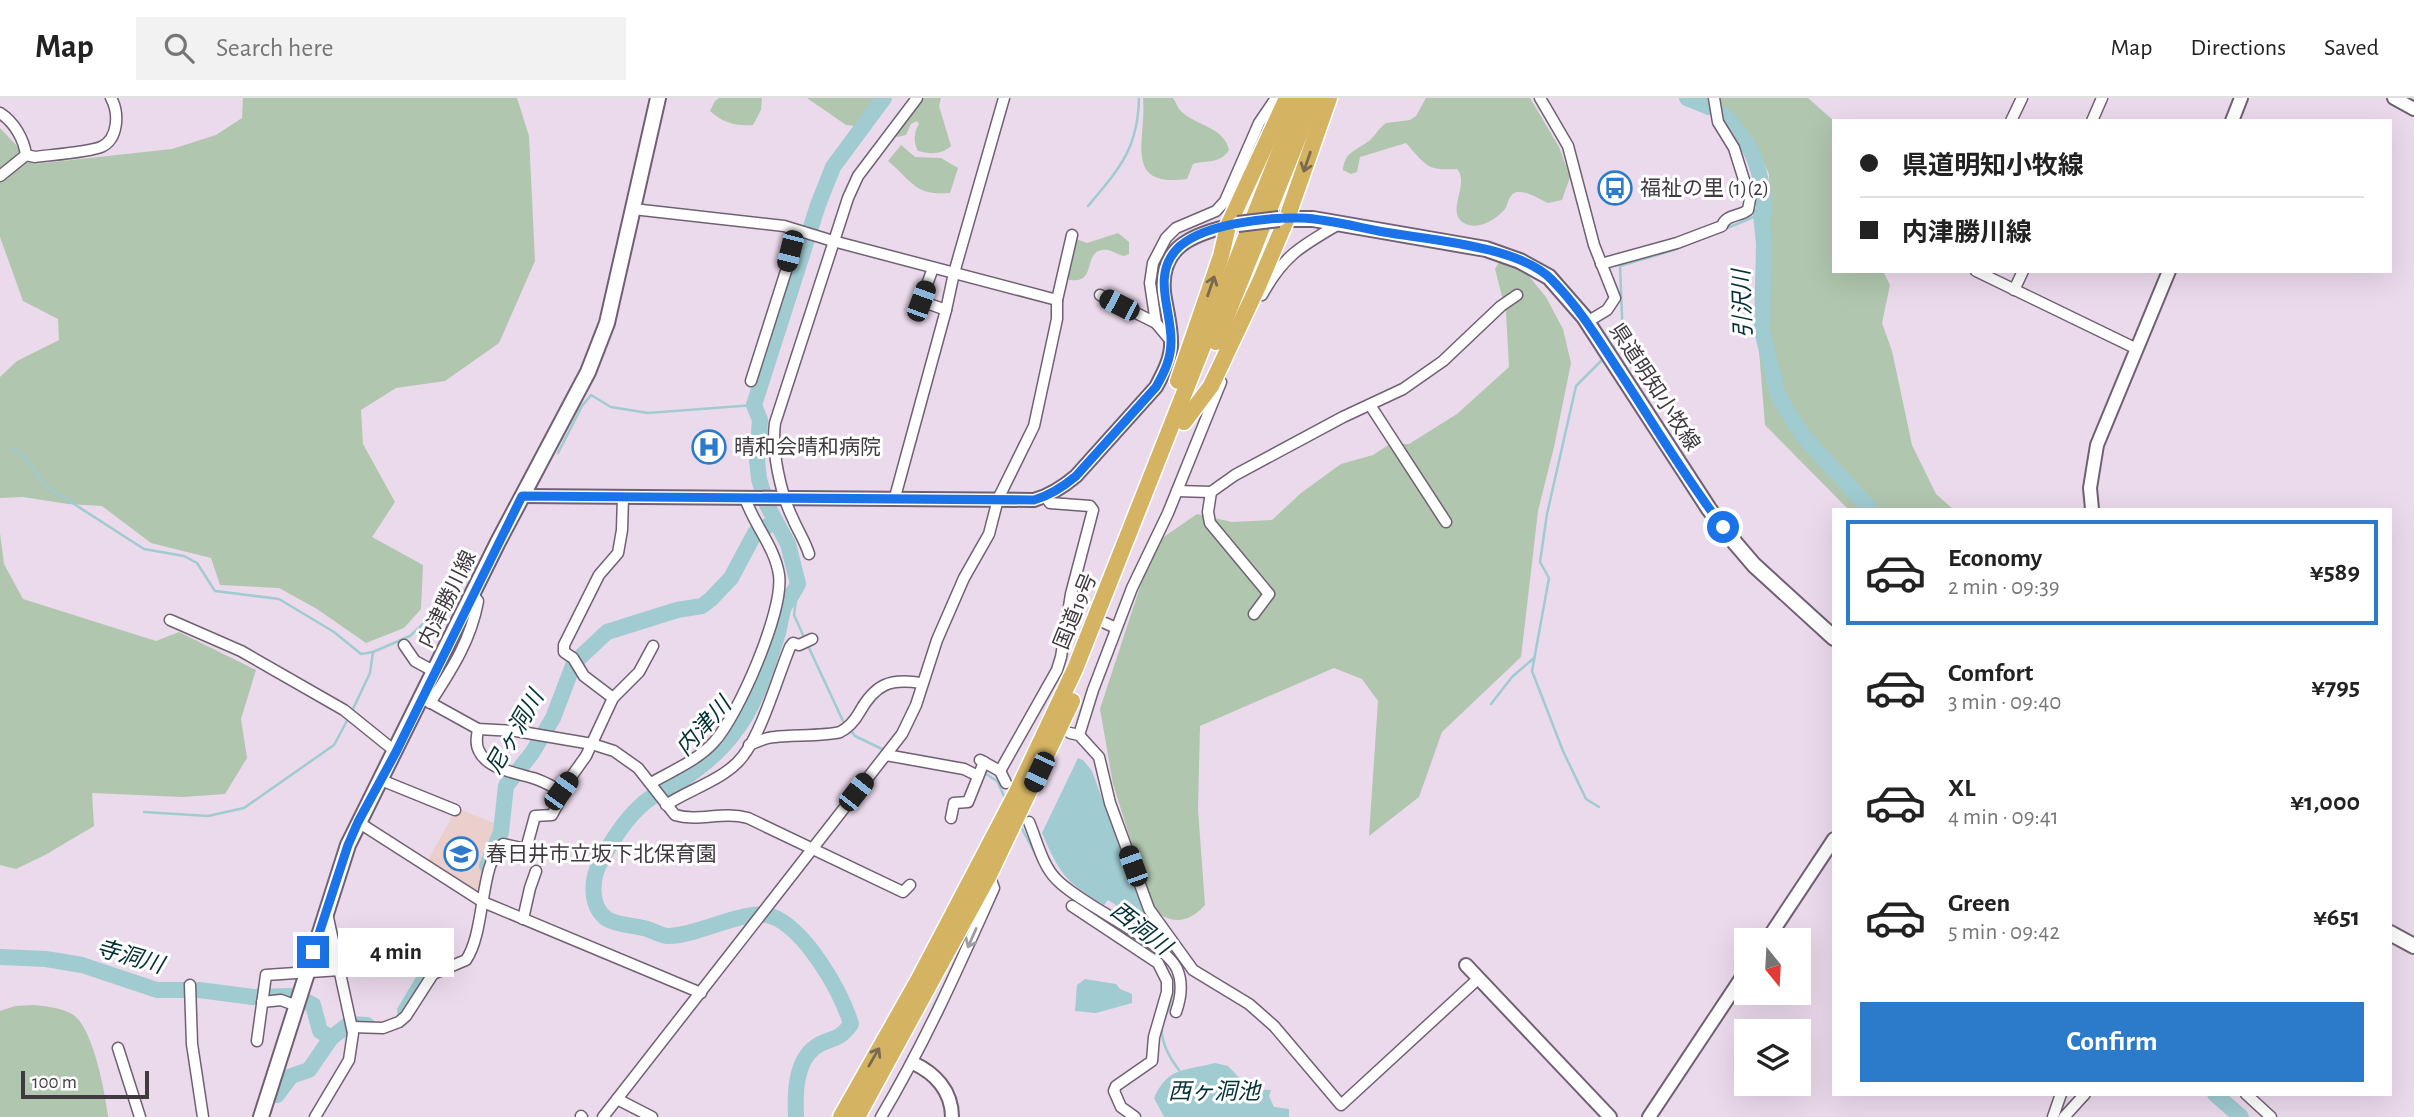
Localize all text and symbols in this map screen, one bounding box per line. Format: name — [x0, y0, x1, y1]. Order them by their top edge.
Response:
search box — [136, 17, 626, 80]
icon: search — [160, 29, 198, 67]
text: Map — [35, 31, 94, 64]
text: Search here — [216, 35, 334, 61]
text: Map — [2110, 36, 2152, 60]
text: Directions — [2190, 36, 2286, 60]
text: Saved — [2324, 36, 2379, 60]
one-way arrow — [1300, 151, 1312, 173]
text: 県道明知小牧線 — [1902, 153, 2084, 179]
bus stop icon: 福祉の里 (1)(2) — [1596, 169, 1634, 207]
place label: 福祉の里 (1)(2) — [1640, 177, 1769, 199]
text: 内津勝川線 — [1902, 220, 2032, 246]
car — [775, 228, 806, 274]
water label: 引沢川 — [1729, 266, 1756, 339]
one-way arrow — [1206, 275, 1218, 297]
car — [904, 278, 939, 324]
car — [1096, 286, 1143, 324]
street label: 県道明知小牧線 — [1606, 319, 1704, 455]
hospital icon: 晴和会晴和病院 — [690, 428, 728, 466]
place label: 晴和会晴和病院 — [734, 436, 881, 458]
route start — [1707, 511, 1739, 543]
icon: car — [1864, 541, 1927, 604]
text: Economy — [1948, 545, 2042, 571]
street label: 内津勝川線 — [414, 547, 480, 651]
text: ¥589 — [2310, 559, 2360, 585]
street label: 国道19号 — [1050, 570, 1100, 652]
text: 2 min · 09:39 — [1948, 576, 2059, 599]
icon: car — [1864, 656, 1927, 719]
text: Comfort — [1948, 660, 2033, 686]
text: ¥795 — [2311, 674, 2360, 700]
water label: 尼ヶ洞川 — [481, 684, 550, 778]
water label: 内津川 — [671, 690, 738, 760]
text: 3 min · 09:40 — [1948, 691, 2061, 714]
car — [1021, 749, 1058, 795]
car — [541, 768, 582, 814]
car — [835, 769, 878, 815]
icon: car — [1864, 771, 1927, 834]
text: XL — [1948, 775, 1975, 801]
text: ¥1,000 — [2290, 789, 2360, 815]
text: 4 min · 09:41 — [1948, 806, 2059, 829]
school or university icon: 春日井市立坂下北保育園 — [442, 835, 480, 873]
place label: 春日井市立坂下北保育園 — [486, 843, 717, 865]
car — [1116, 843, 1151, 889]
icon: car — [1864, 886, 1927, 949]
text: Green — [1948, 890, 2010, 916]
water label: 西洞川 — [1106, 898, 1177, 961]
text: ¥651 — [2313, 904, 2360, 930]
text: 5 min · 09:42 — [1948, 921, 2060, 944]
one-way arrow — [965, 926, 978, 948]
callout: 4 min — [338, 928, 453, 976]
north arrow — [1734, 928, 1811, 1004]
map controls — [1734, 928, 1811, 1096]
water label: 寺洞川 — [93, 935, 169, 979]
route end — [297, 936, 329, 968]
text: 4 min — [370, 941, 422, 964]
button: Confirm — [1860, 1002, 2364, 1082]
button: layers — [1734, 1019, 1811, 1096]
one-way arrow — [867, 1048, 881, 1068]
scale bar — [21, 1068, 149, 1100]
text: 100 m — [32, 1073, 77, 1092]
water label: 西ヶ洞池 — [1168, 1079, 1262, 1104]

